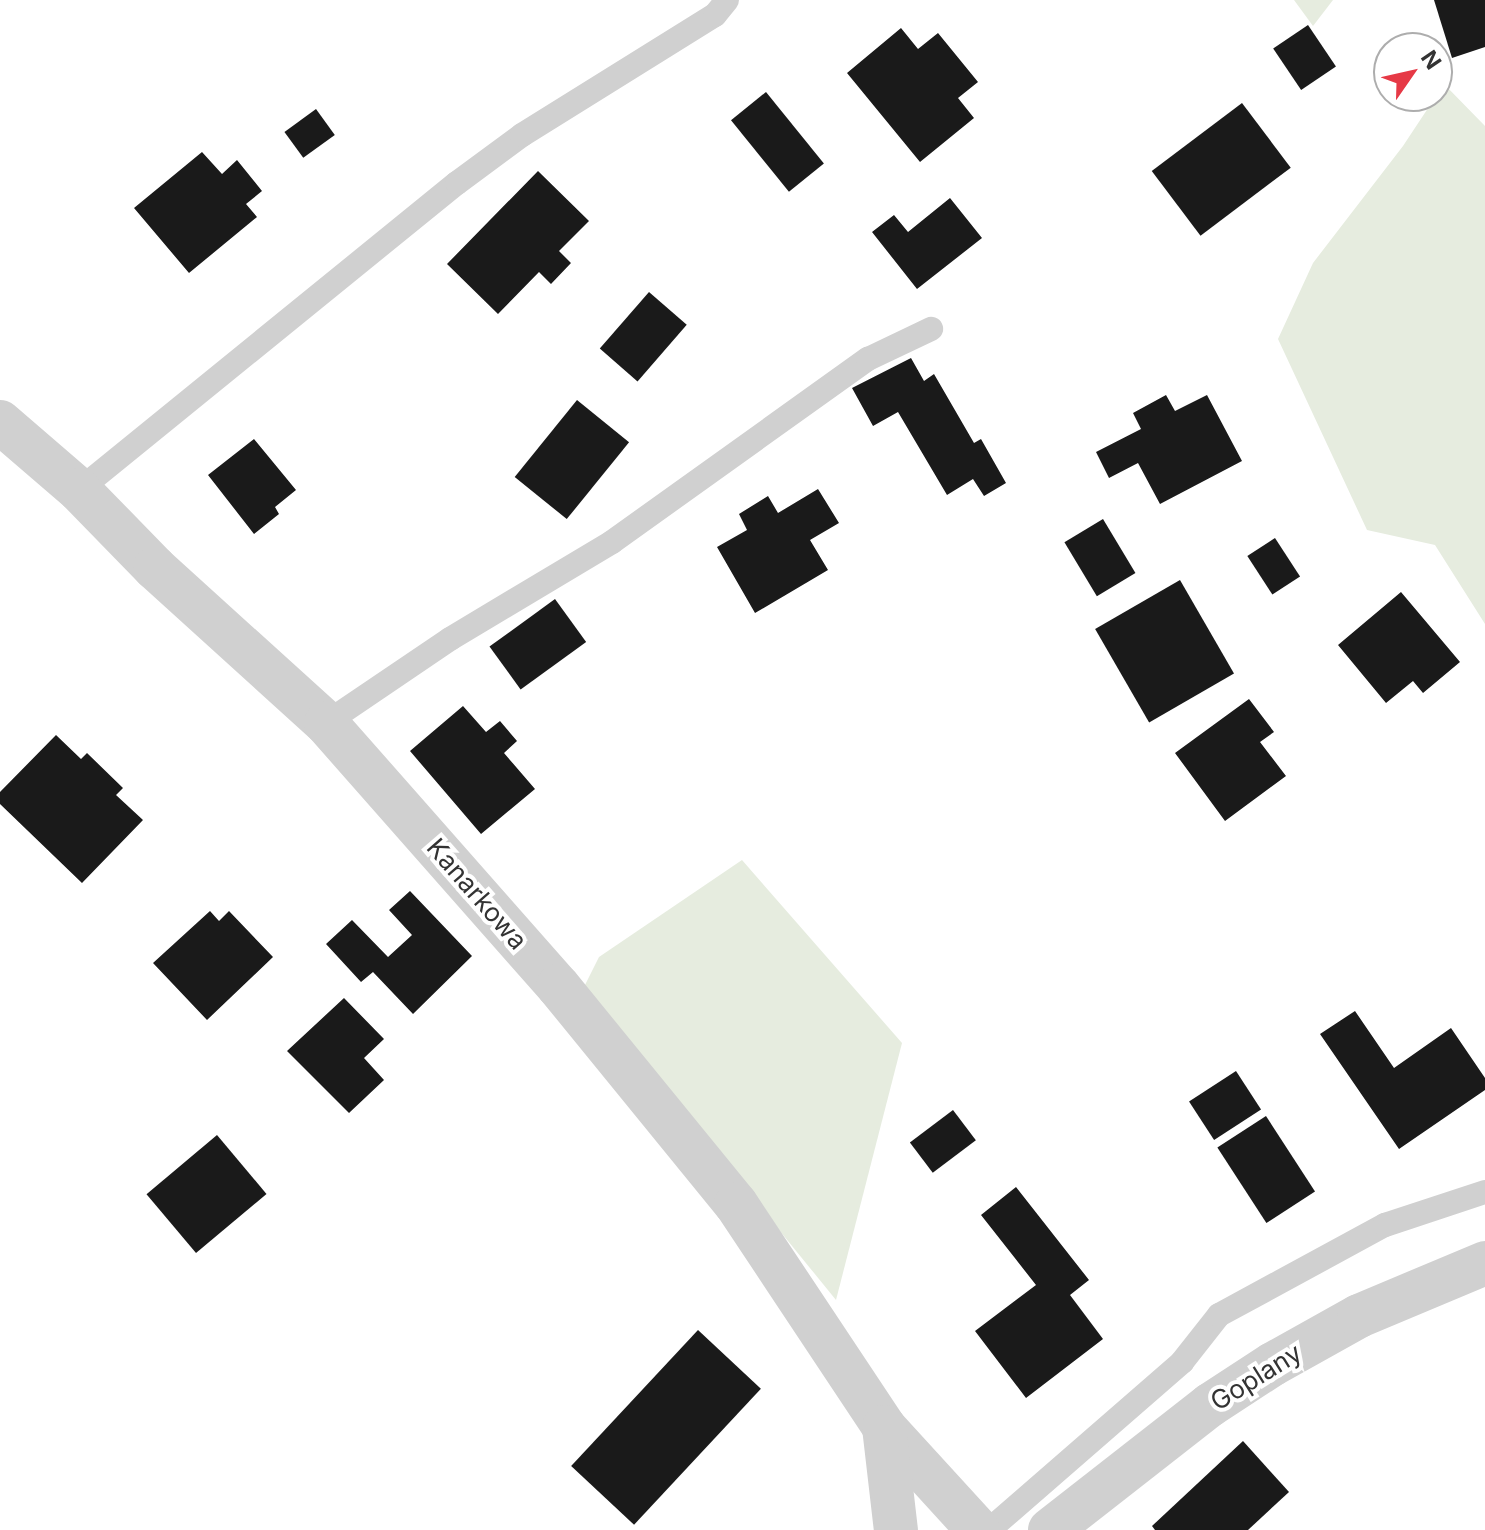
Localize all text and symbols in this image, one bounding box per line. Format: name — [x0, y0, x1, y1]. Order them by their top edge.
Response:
north arrow — [1373, 32, 1453, 112]
text: N — [1416, 45, 1447, 74]
street label: Kanarkowa — [420, 832, 534, 956]
street label: Goplany — [1205, 1337, 1307, 1417]

